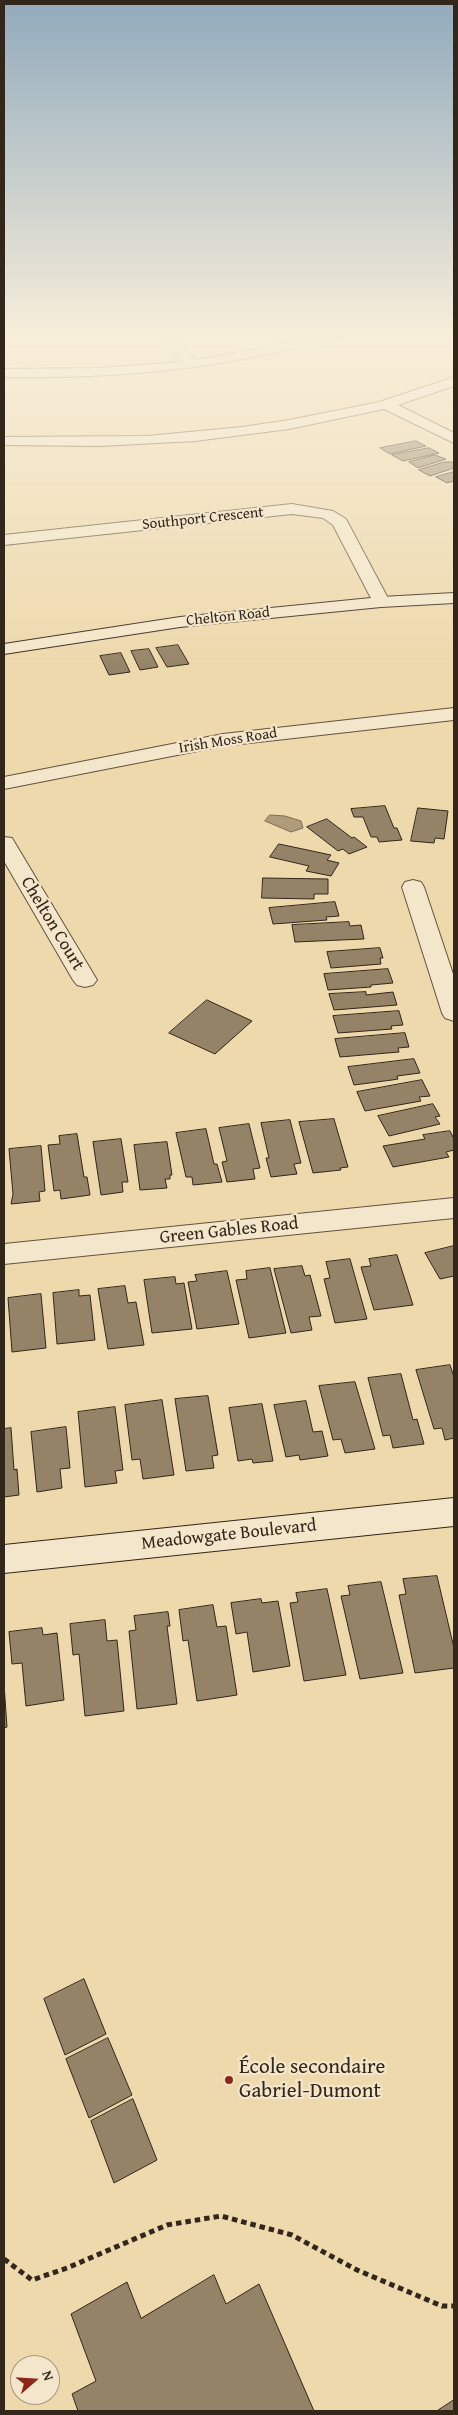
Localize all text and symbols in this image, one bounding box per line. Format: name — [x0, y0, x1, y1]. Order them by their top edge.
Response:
street label: Southport Crescent — [141, 504, 265, 534]
street label: Chelton Road — [185, 604, 271, 630]
street label: Irish Moss Road — [178, 724, 278, 758]
street label: Chelton Court — [16, 873, 88, 975]
street label: Green Gables Road — [159, 1213, 299, 1249]
street label: Meadowgate Boulevard — [140, 1515, 318, 1555]
place label: École secondaire Gabriel-Dumont — [239, 2055, 385, 2105]
marker: École secondaire Gabriel-Dumont — [223, 2074, 235, 2086]
north arrow — [10, 2355, 60, 2405]
text: N — [37, 2368, 59, 2383]

